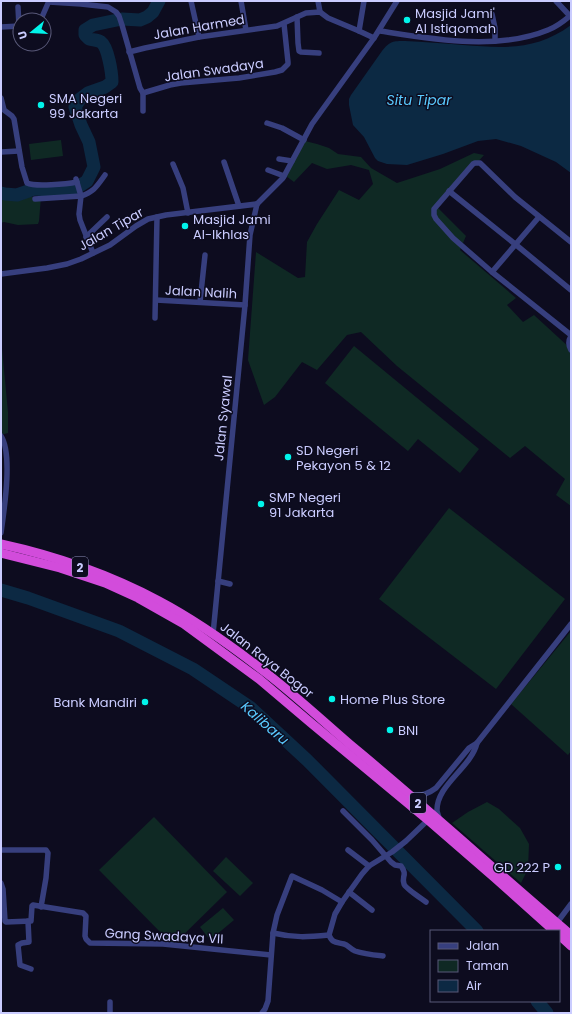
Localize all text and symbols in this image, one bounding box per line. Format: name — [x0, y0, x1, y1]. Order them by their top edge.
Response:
place label: Masjid Jami' Al Istiqomah — [415, 4, 496, 38]
street label: Jalan Harmed — [152, 10, 246, 44]
north arrow — [12, 12, 52, 52]
marker: Masjid Jami' Al Istiqomah — [402, 15, 412, 25]
text: U — [14, 29, 31, 41]
street label: Jalan Swadaya — [163, 54, 265, 86]
place label: SMA Negeri 99 Jakarta — [49, 89, 122, 123]
water label: Situ Tipar — [387, 90, 452, 110]
marker: SMA Negeri 99 Jakarta — [36, 100, 46, 110]
street label: Jalan Tipar — [75, 203, 147, 255]
place label: Masjid Jami Al-Ikhlas — [193, 210, 271, 244]
marker: Masjid Jami Al-Ikhlas — [180, 221, 190, 231]
street label: Jalan Nalih — [164, 281, 238, 303]
street label: Jalan Syawal — [209, 374, 237, 462]
place label: SD Negeri Pekayon 5 & 12 — [296, 441, 391, 475]
marker: SD Negeri Pekayon 5 & 12 — [283, 452, 293, 462]
place label: SMP Negeri 91 Jakarta — [269, 488, 341, 522]
marker: SMP Negeri 91 Jakarta — [256, 499, 266, 509]
road number: 2 — [72, 557, 88, 577]
street label: Jalan Raya Bogor — [216, 617, 318, 703]
place label: Home Plus Store — [340, 690, 445, 709]
place label: Bank Mandiri — [53, 693, 137, 712]
marker: Home Plus Store — [327, 694, 337, 704]
water label: Kalibaru — [237, 696, 293, 750]
marker: Bank Mandiri — [140, 697, 150, 707]
place label: BNI — [398, 721, 418, 740]
marker: BNI — [385, 725, 395, 735]
road number: 2 — [410, 793, 426, 813]
place label: GD 222 P — [494, 858, 550, 877]
marker: GD 222 P — [553, 862, 563, 872]
street label: Gang Swadaya VII — [104, 923, 224, 949]
legend — [430, 930, 560, 1002]
text: Jalan — [466, 937, 499, 954]
text: Taman — [466, 957, 509, 974]
text: Air — [466, 977, 482, 994]

